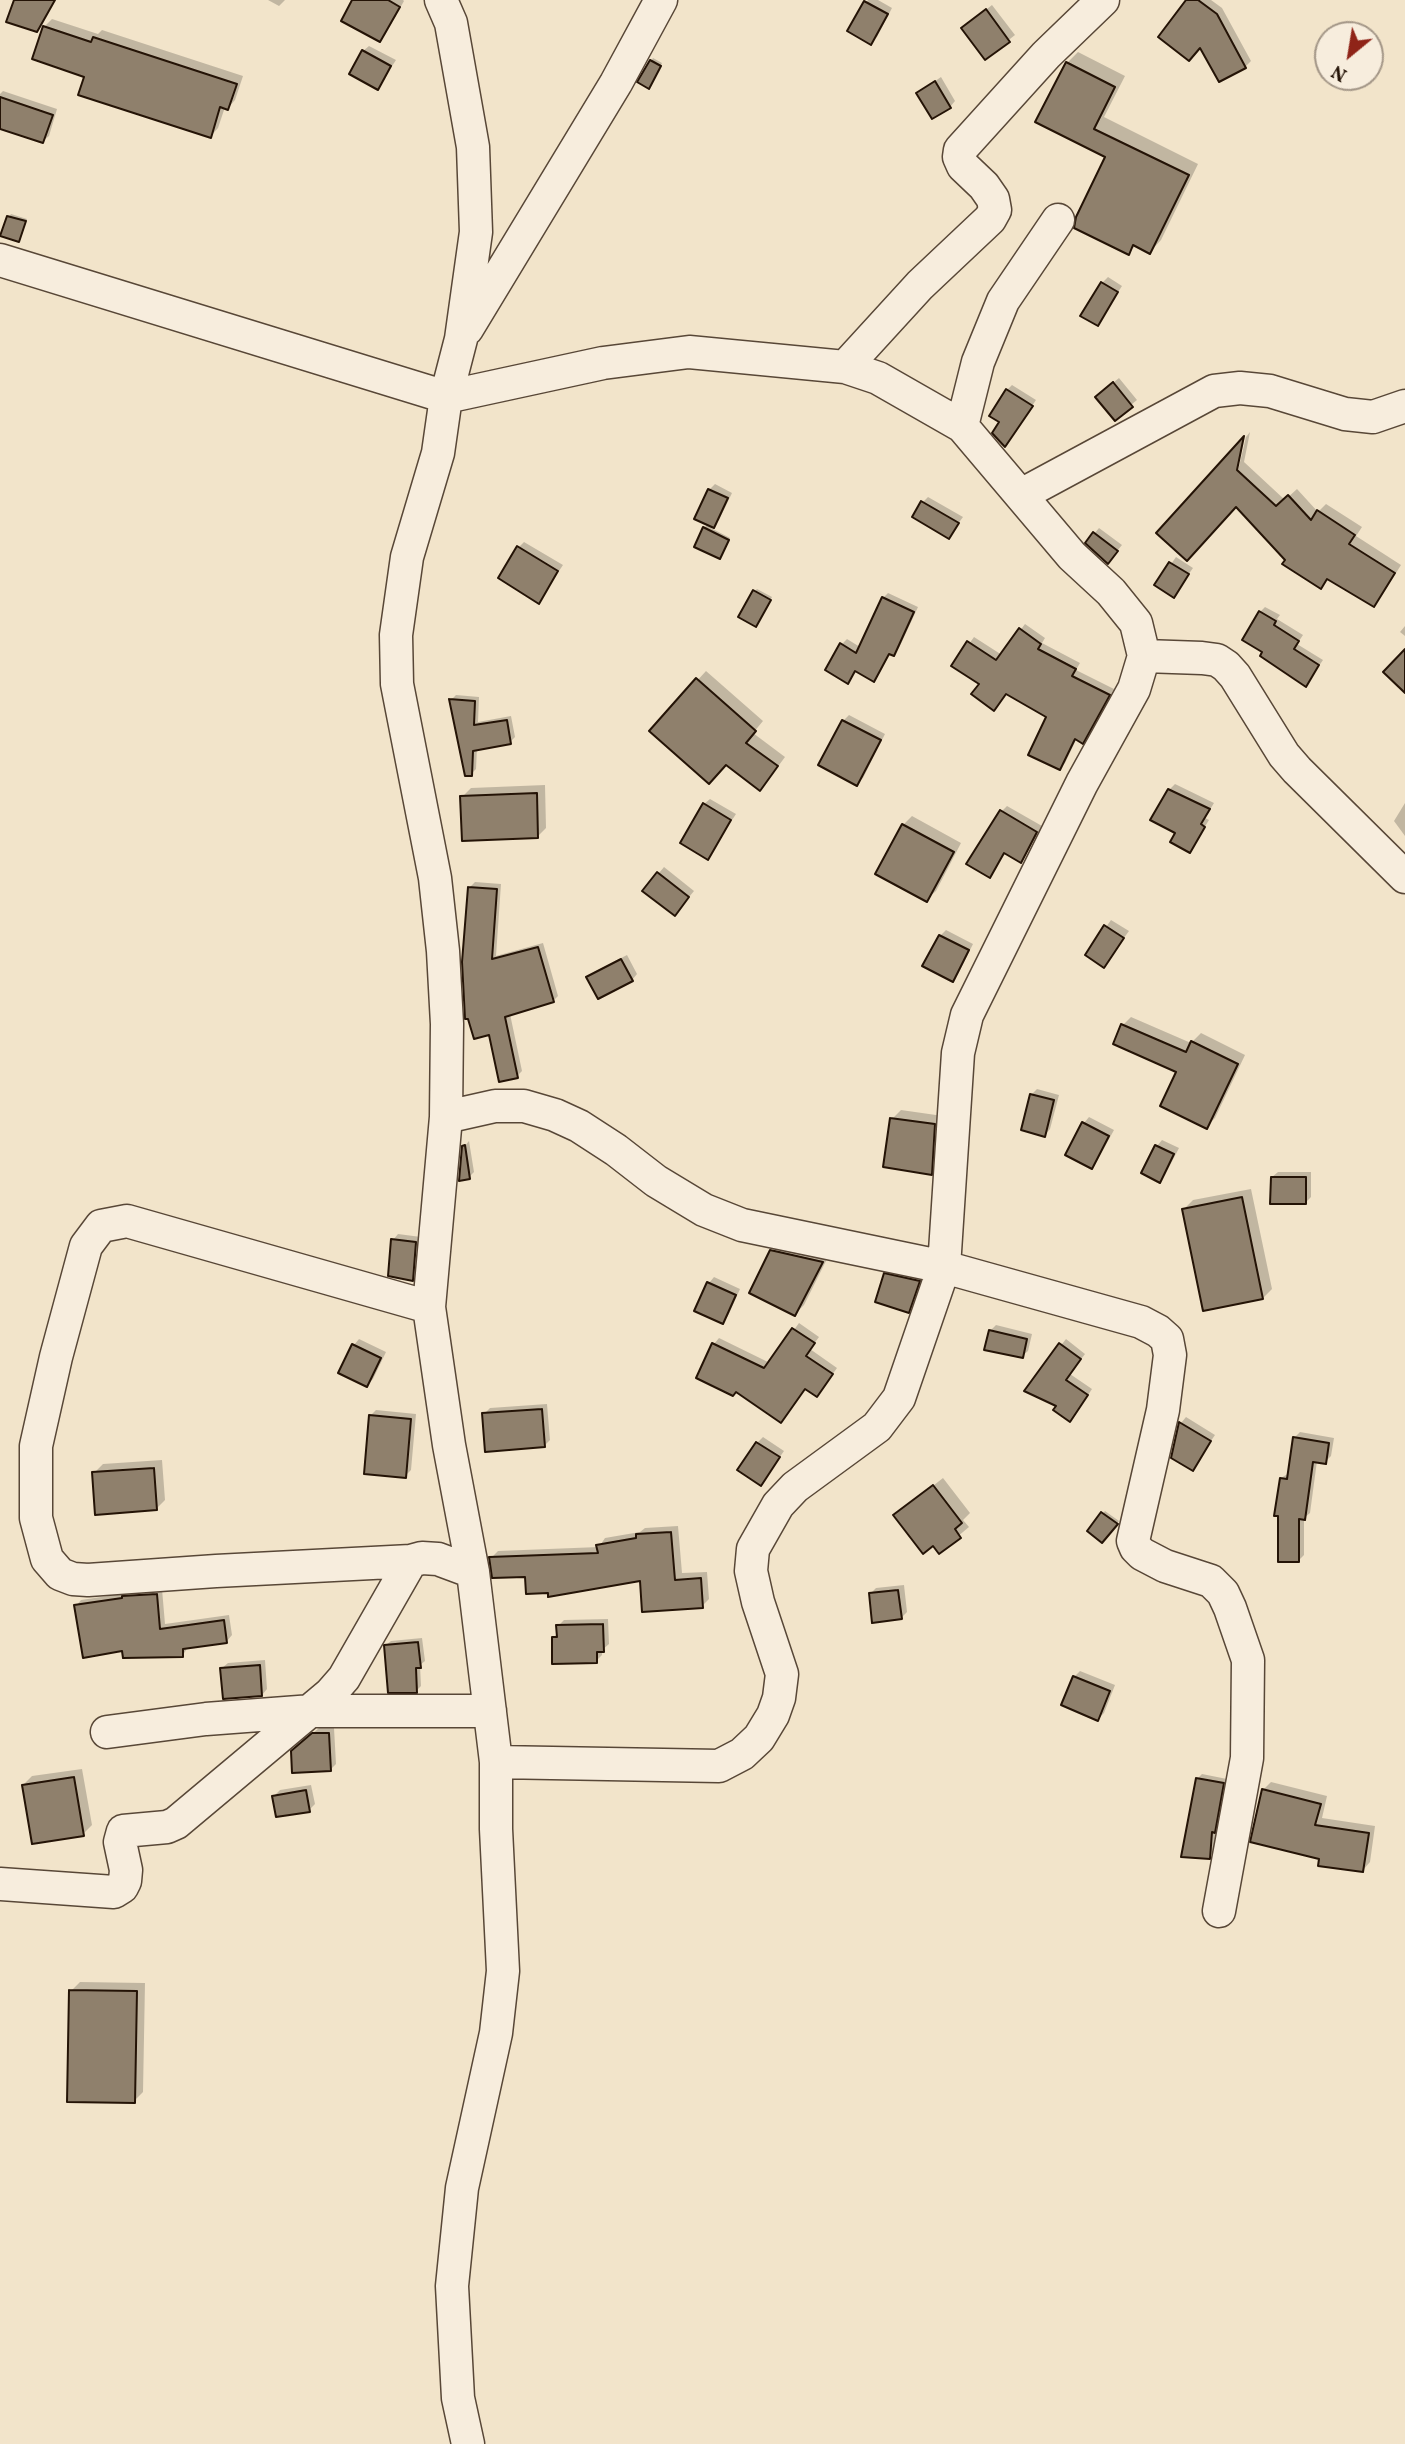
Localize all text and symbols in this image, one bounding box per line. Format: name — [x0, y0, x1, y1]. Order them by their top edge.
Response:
north arrow — [1314, 21, 1384, 91]
text: N — [1327, 58, 1352, 87]

